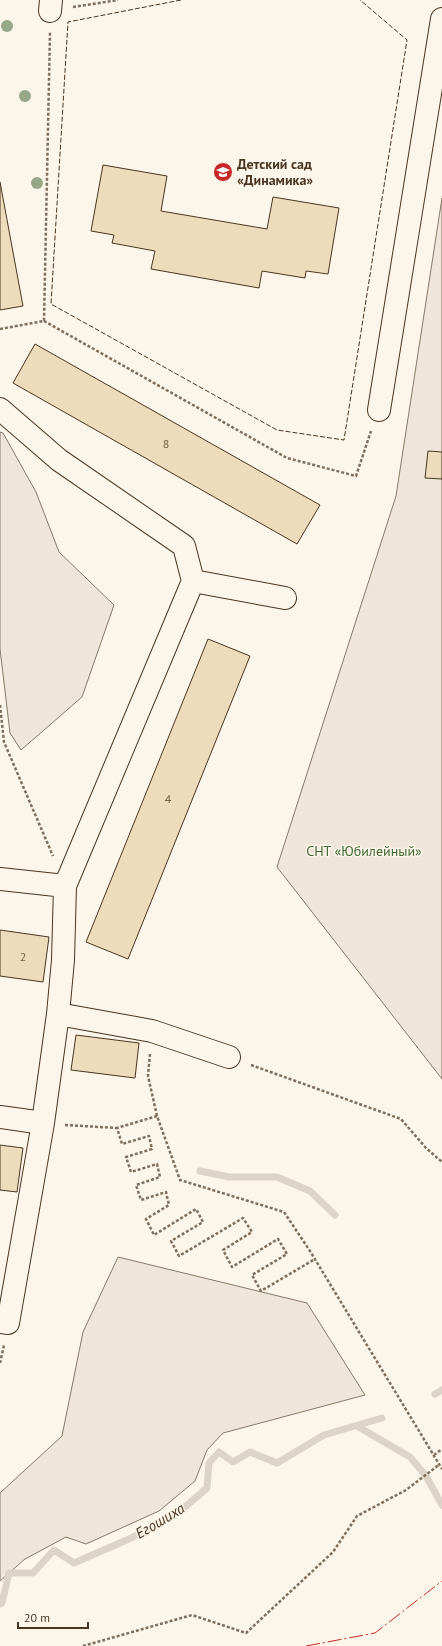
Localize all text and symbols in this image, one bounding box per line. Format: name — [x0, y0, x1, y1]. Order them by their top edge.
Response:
place label: Детский сад «Динамика» — [237, 155, 313, 189]
school or university icon: Детский сад «Динамика» — [212, 161, 234, 183]
house number: 8 — [163, 436, 169, 451]
house number: 4 — [165, 791, 172, 806]
park label: СНТ «Юбилейный» — [306, 842, 422, 860]
house number: 2 — [20, 949, 26, 964]
water label: Егошиха — [132, 1498, 188, 1543]
scale bar — [18, 1604, 88, 1630]
text: 20 m — [24, 1610, 50, 1625]

